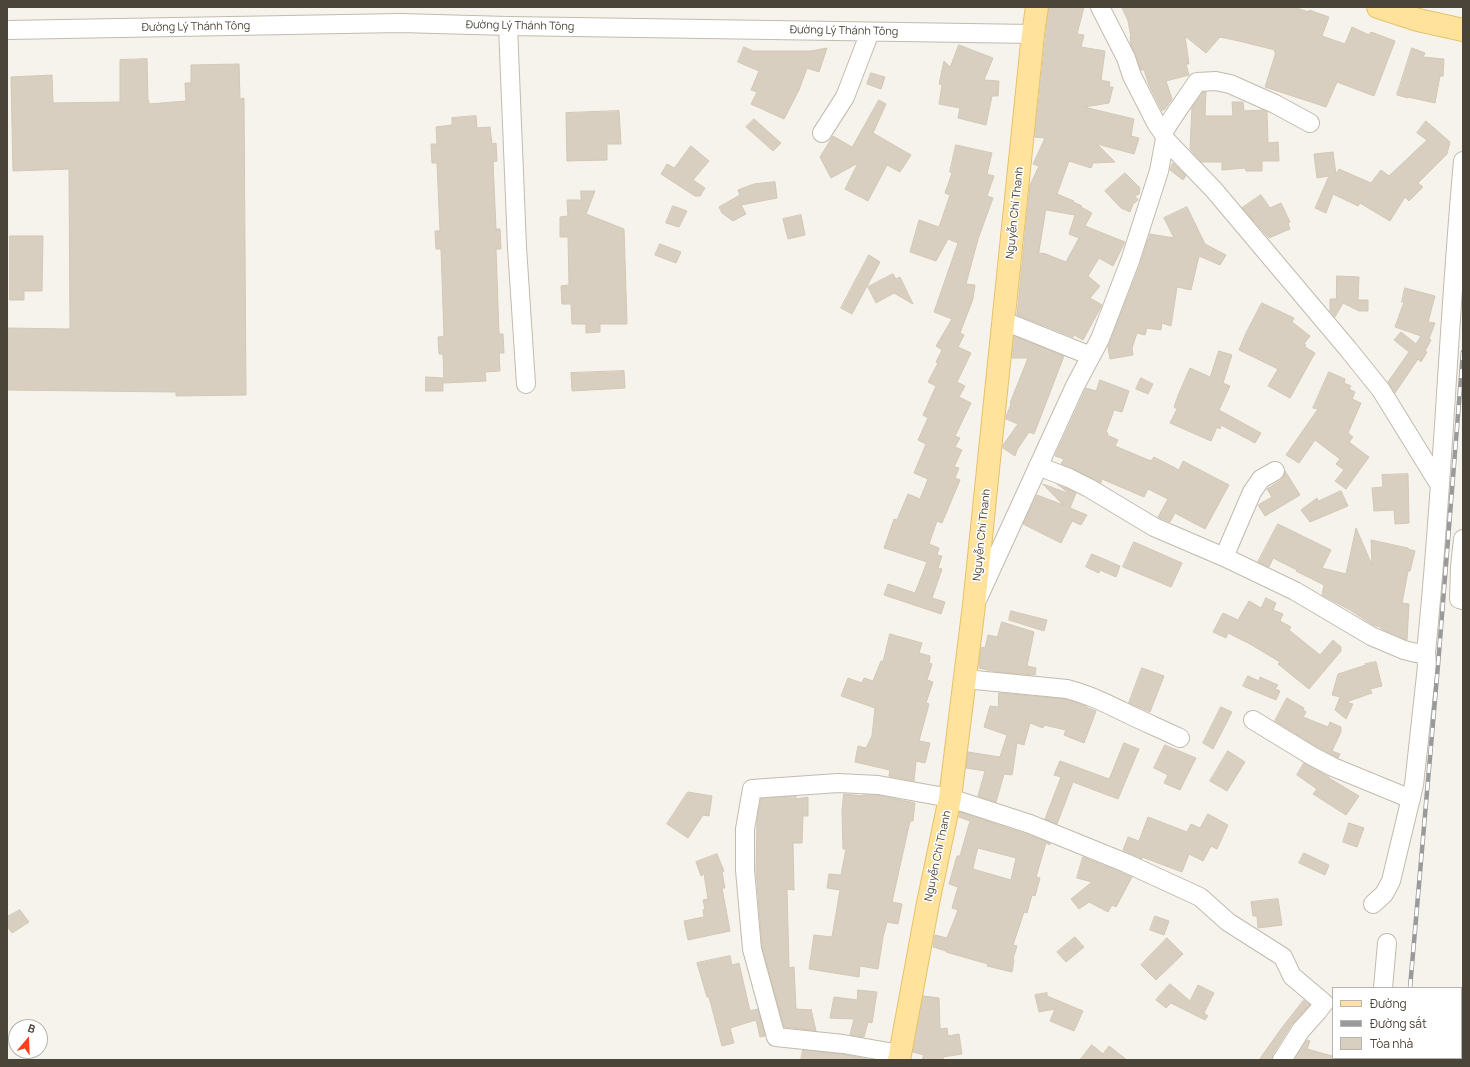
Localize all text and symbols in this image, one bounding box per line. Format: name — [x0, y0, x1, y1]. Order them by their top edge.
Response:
street label: Đường Lý Thánh Tông — [466, 18, 574, 34]
street label: Đường Lý Thánh Tông — [142, 19, 250, 35]
street label: Đường Lý Thánh Tông — [790, 23, 898, 39]
street label: Nguyễn Chí Thanh — [1004, 166, 1026, 260]
street label: Nguyễn Chí Thanh — [971, 488, 993, 582]
street label: Nguyễn Chí Thanh — [922, 809, 954, 903]
legend — [1332, 987, 1462, 1059]
text: Đường — [1370, 995, 1407, 1012]
text: Đường sắt — [1370, 1015, 1427, 1032]
north arrow — [8, 1019, 48, 1059]
text: B — [26, 1020, 37, 1036]
text: Tòa nhà — [1370, 1035, 1413, 1052]

